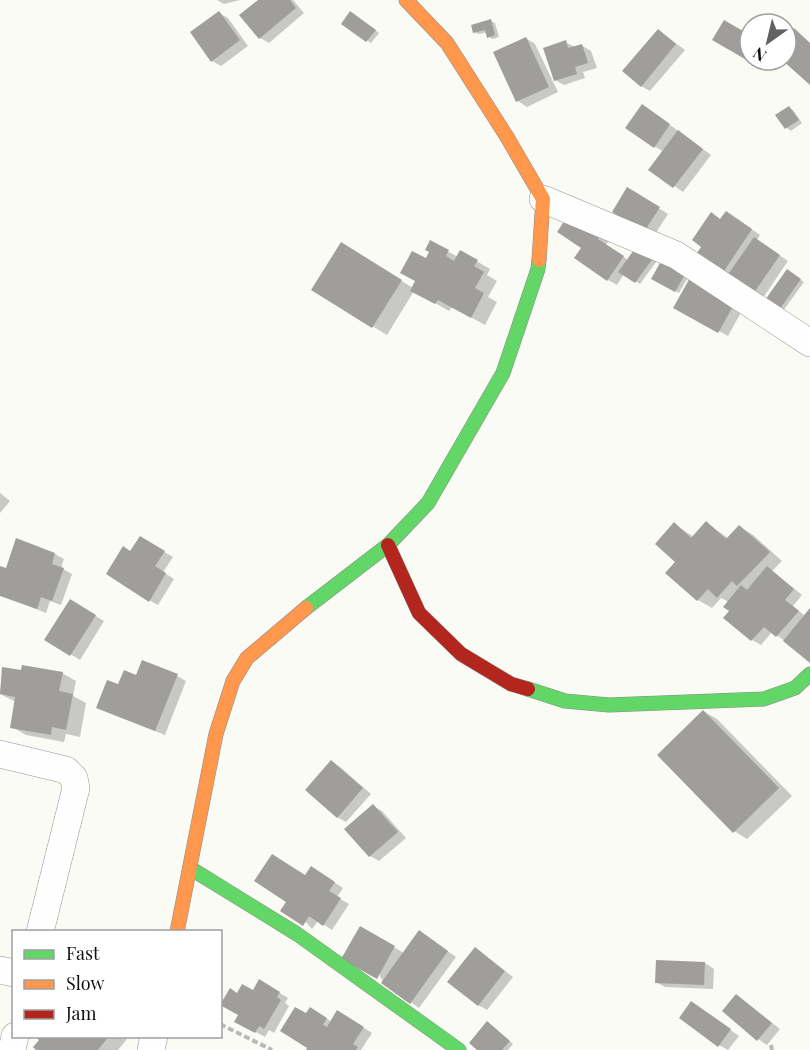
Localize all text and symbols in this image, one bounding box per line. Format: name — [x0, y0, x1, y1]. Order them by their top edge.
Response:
north arrow — [738, 12, 798, 72]
text: N — [748, 43, 770, 67]
legend — [12, 930, 222, 1038]
text: Fast — [66, 941, 100, 965]
text: Slow — [66, 971, 104, 995]
text: Jam — [65, 1001, 96, 1025]

